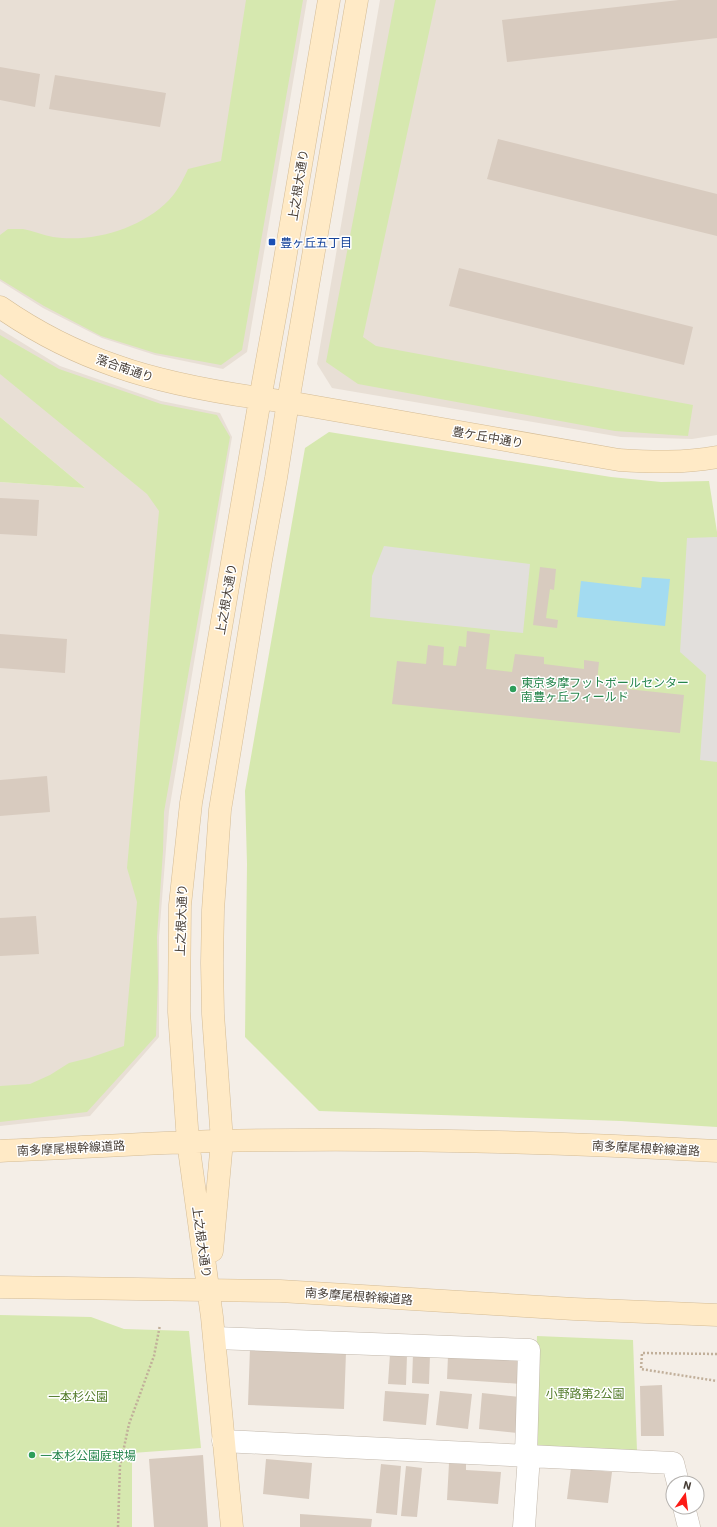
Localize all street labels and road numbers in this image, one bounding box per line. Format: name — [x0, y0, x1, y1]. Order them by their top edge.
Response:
street label: 上之根大通り — [285, 148, 311, 222]
street label: 落合南通り — [94, 351, 156, 385]
street label: 豊ケ丘中通り — [451, 423, 525, 451]
street label: 上之根大通り — [212, 562, 240, 636]
street label: 上之根大通り — [172, 884, 190, 956]
street label: 南多摩尾根幹線道路 — [17, 1138, 125, 1158]
street label: 南多摩尾根幹線道路 — [592, 1138, 700, 1158]
street label: 上之根大通り — [190, 1205, 214, 1279]
street label: 南多摩尾根幹線道路 — [305, 1285, 413, 1307]

